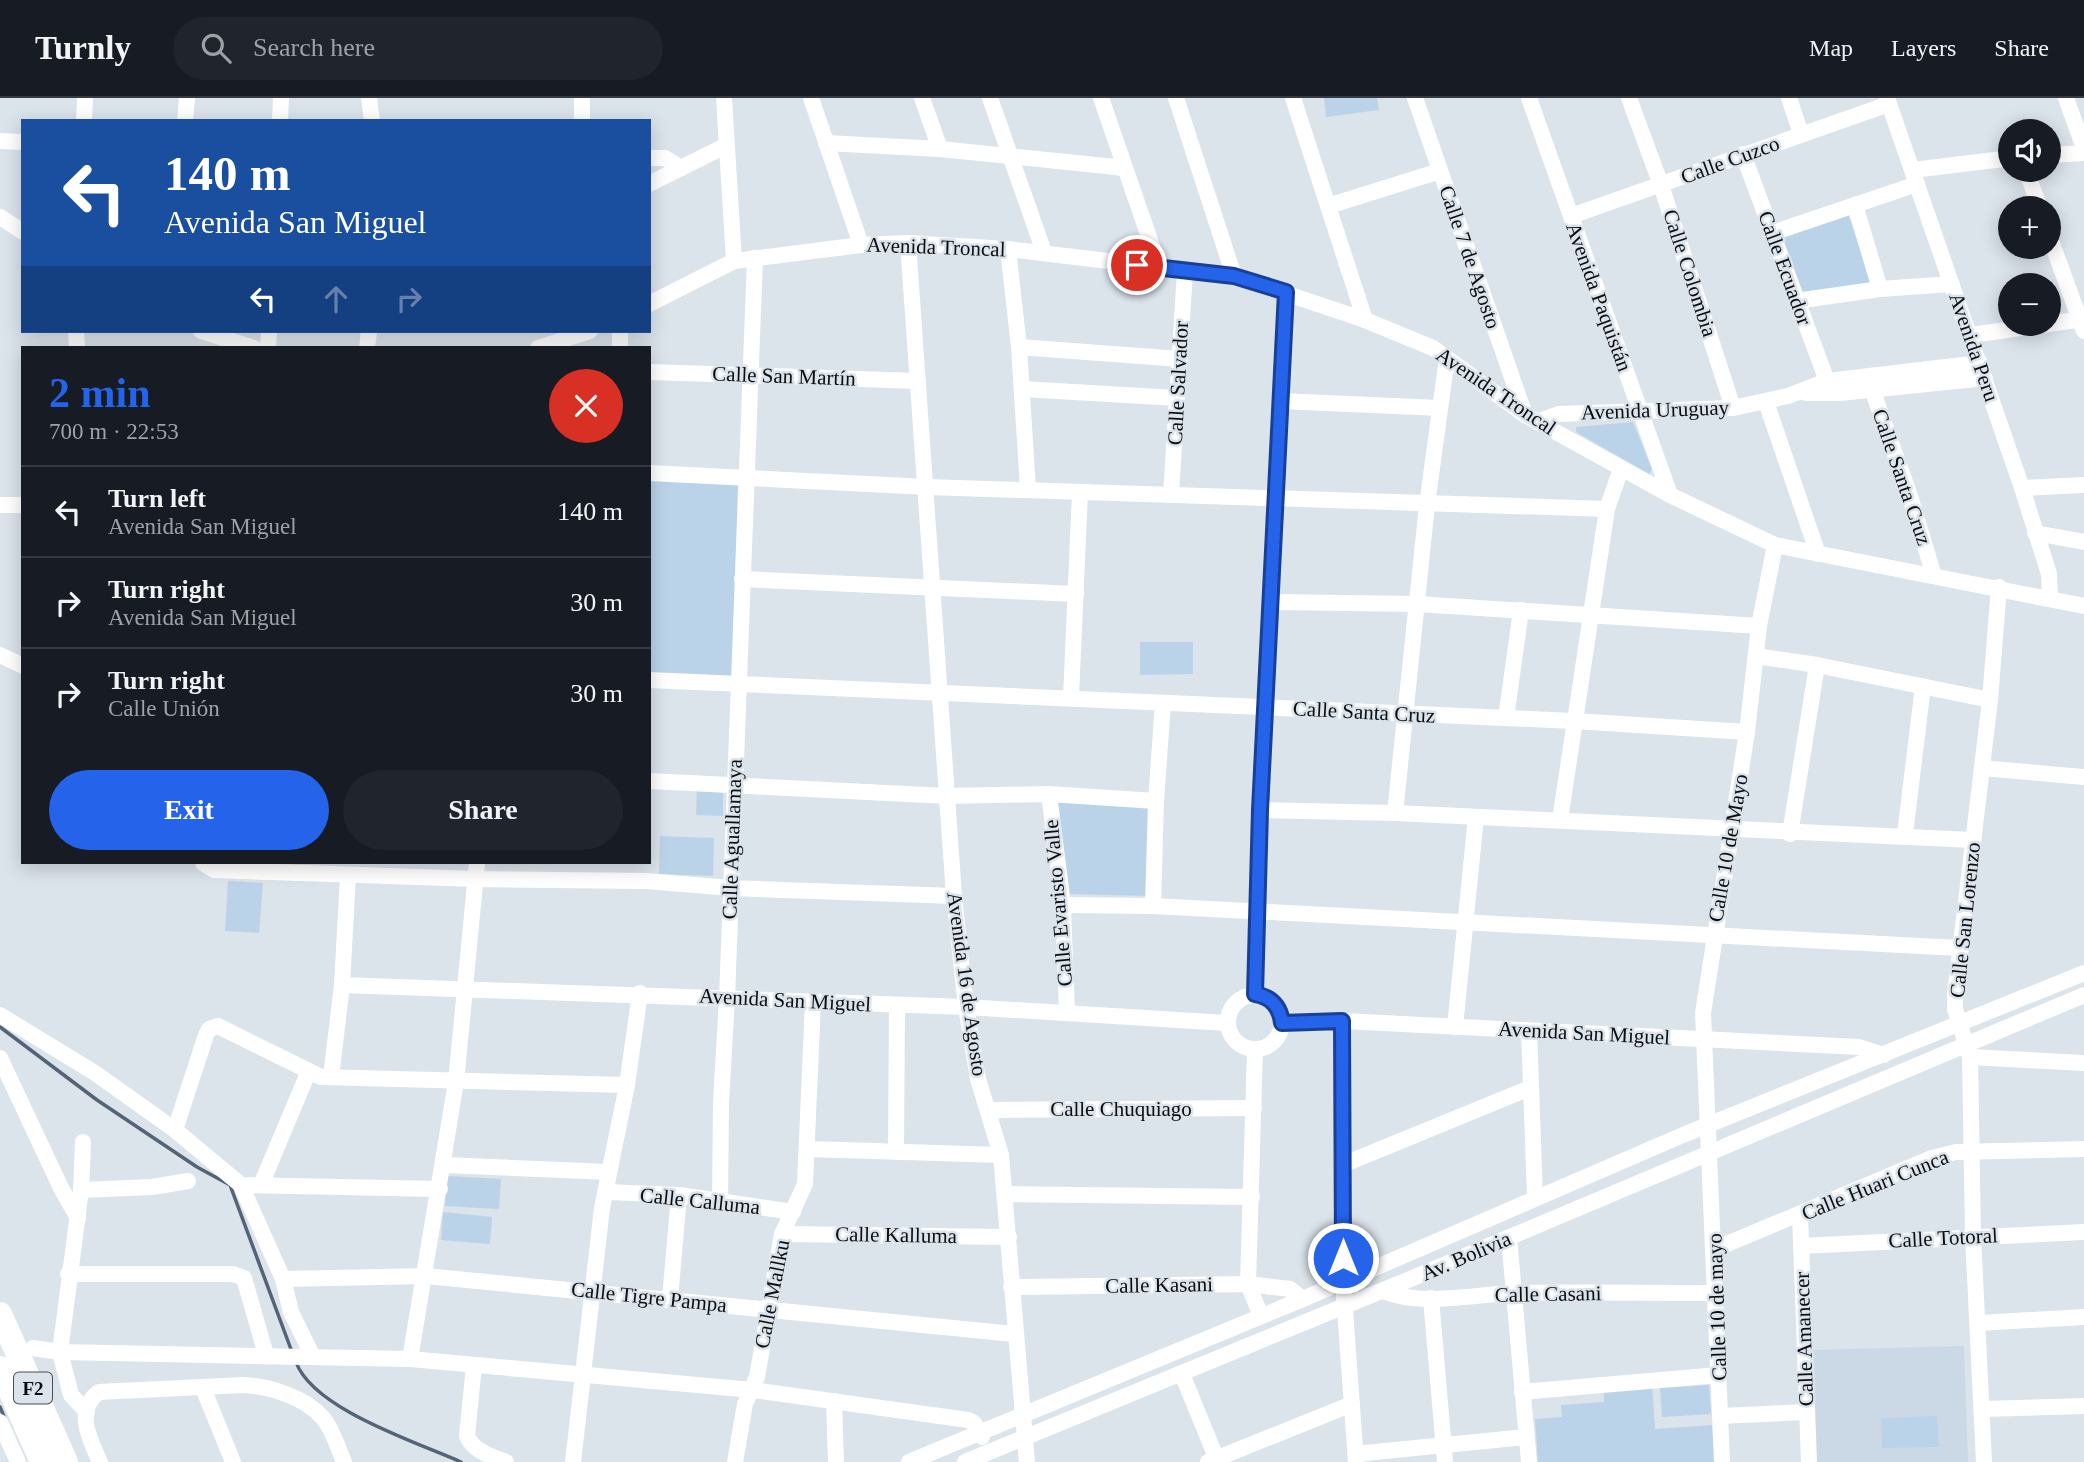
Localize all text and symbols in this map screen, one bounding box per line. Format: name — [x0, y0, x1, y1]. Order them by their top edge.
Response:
search box — [173, 17, 663, 80]
icon: search — [197, 29, 235, 67]
text: Turnly — [35, 30, 131, 66]
text: Search here — [253, 33, 375, 62]
text: Map — [1809, 35, 1853, 61]
text: Layers — [1891, 35, 1956, 61]
text: Share — [1994, 35, 2049, 61]
map controls — [1998, 119, 2061, 336]
button: sound — [1998, 119, 2061, 182]
street label: Calle Cuzco — [1677, 131, 1783, 189]
text: 140 m — [164, 146, 291, 201]
icon: left — [49, 147, 140, 238]
street label: Calle 7 de Agosto — [1434, 182, 1506, 332]
button: + — [1998, 196, 2061, 259]
text: Avenida San Miguel — [164, 204, 426, 240]
street label: Calle Colombia — [1658, 206, 1722, 340]
street label: Calle Ecuador — [1753, 208, 1817, 328]
street label: Avenida Paquistán — [1561, 219, 1637, 375]
street label: Avenida Troncal — [866, 233, 1006, 261]
pin — [1107, 235, 1167, 295]
icon: arrive — [1118, 246, 1156, 284]
button: − — [1998, 273, 2061, 336]
icon: left — [244, 280, 282, 318]
icon: ahead — [317, 280, 355, 318]
icon: right — [390, 280, 428, 318]
street label: Avenida Peru — [1944, 290, 2004, 405]
street label: Calle Salvador — [1163, 320, 1193, 446]
street label: Avenida Troncal — [1432, 342, 1560, 440]
street label: Calle San Martín — [712, 362, 857, 391]
button: close — [549, 369, 623, 443]
text: 2 min — [49, 370, 151, 416]
street label: Avenida Uruguay — [1580, 395, 1730, 425]
street label: Calle Santa Cruz — [1867, 406, 1937, 548]
text: 700 m · 22:53 — [49, 419, 179, 444]
text: Turn left — [108, 484, 206, 513]
icon: left — [49, 493, 87, 531]
text: 140 m — [557, 497, 623, 526]
text: Avenida San Miguel — [108, 514, 297, 539]
text: Turn right — [108, 575, 225, 604]
icon: right — [49, 584, 87, 622]
text: 30 m — [570, 588, 623, 617]
text: Avenida San Miguel — [108, 605, 297, 630]
text: Turn right — [108, 666, 225, 695]
icon: right — [49, 675, 87, 713]
text: 30 m — [570, 679, 623, 708]
text: Calle Unión — [108, 696, 220, 721]
street label: Calle Santa Cruz — [1292, 696, 1436, 728]
street label: Calle Aguallamaya — [717, 758, 747, 920]
button: Exit — [49, 770, 329, 850]
button: Share — [343, 770, 623, 850]
street label: Calle 10 de Mayo — [1703, 772, 1753, 924]
street label: Calle Evaristo Valle — [1039, 818, 1077, 988]
street label: Calle San Lorenzo — [1945, 841, 1985, 999]
street label: Avenida 16 de Agosto — [942, 890, 992, 1078]
street label: Avenida San Miguel — [698, 984, 872, 1016]
street label: Avenida San Miguel — [1497, 1017, 1671, 1049]
street label: Calle Chuquiago — [1050, 1097, 1192, 1121]
street label: Calle Huari Cunca — [1798, 1144, 1953, 1225]
street label: Calle Calluma — [639, 1183, 762, 1219]
position arrow — [1306, 1221, 1380, 1295]
street label: Calle Kalluma — [835, 1222, 958, 1248]
street label: Calle Totoral — [1888, 1223, 1998, 1253]
street label: Av. Bolivia — [1418, 1226, 1515, 1286]
street label: Calle 10 de mayo — [1702, 1233, 1732, 1381]
street label: Calle Mallku — [750, 1237, 794, 1350]
street label: Calle Amanecer — [1790, 1271, 1818, 1407]
street label: Calle Kasani — [1105, 1272, 1213, 1298]
street label: Calle Tigre Pampa — [570, 1277, 729, 1317]
street label: Calle Casani — [1494, 1281, 1602, 1307]
road number: F2 — [14, 1372, 52, 1404]

